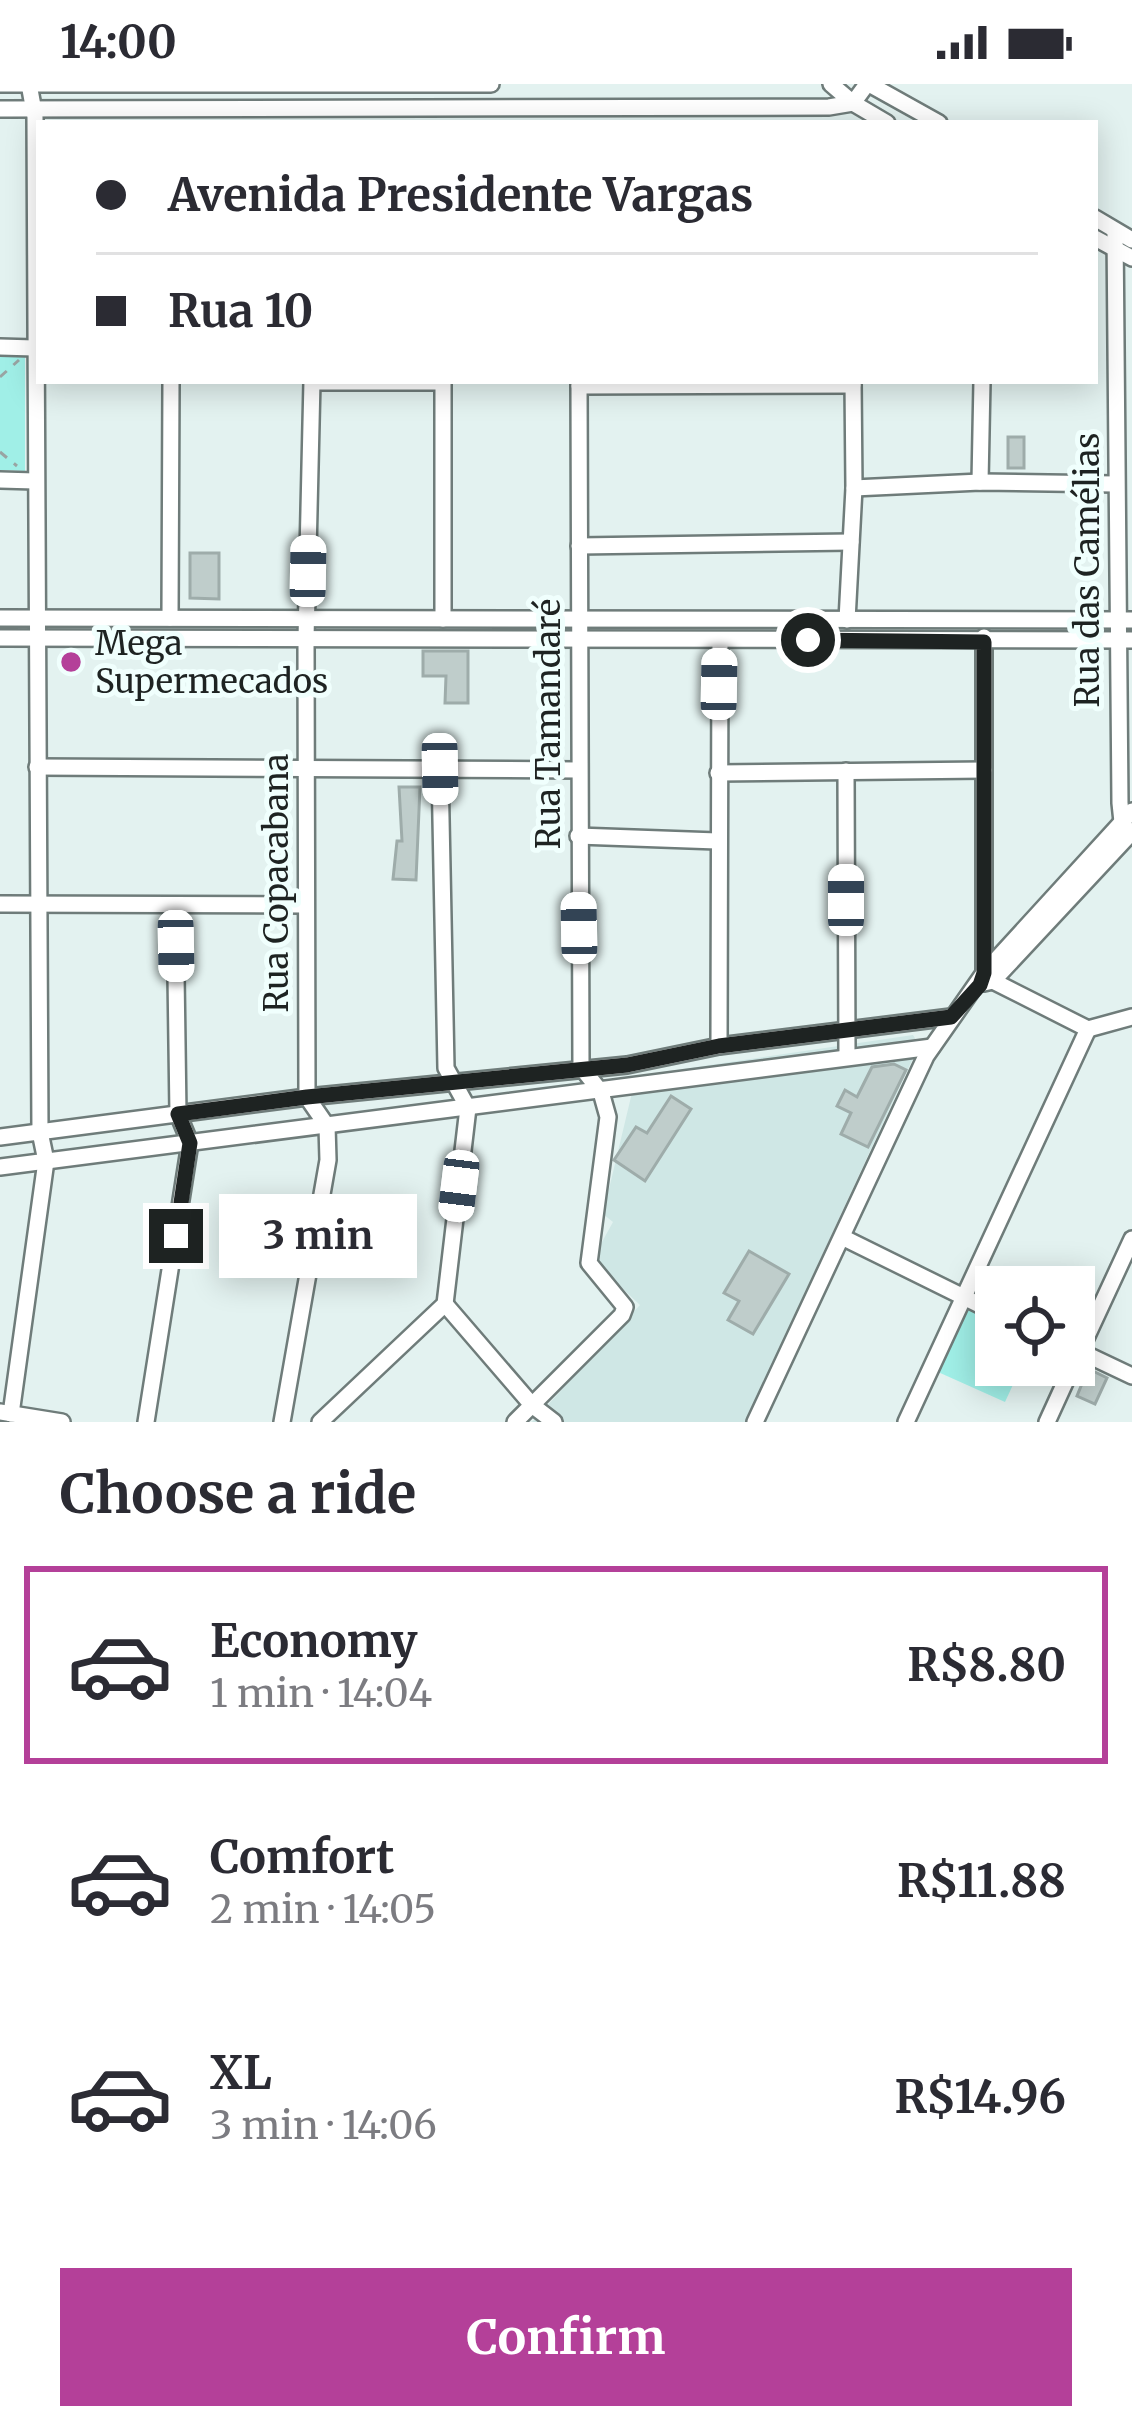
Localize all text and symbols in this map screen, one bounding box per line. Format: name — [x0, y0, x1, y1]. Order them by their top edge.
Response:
text: 14:00 — [60, 14, 177, 70]
text: Avenida Presidente Vargas — [168, 167, 753, 223]
text: Rua 10 — [168, 283, 313, 339]
street label: Rua das Camélias — [1067, 433, 1108, 707]
car — [289, 535, 327, 607]
street label: Rua Tamandaré — [528, 599, 569, 849]
route start — [781, 613, 835, 667]
place label: Mega Supermecados — [95, 623, 328, 702]
car — [700, 648, 738, 720]
marker: Mega Supermecados — [58, 649, 84, 675]
car — [421, 733, 459, 805]
street label: Rua Copacabana — [256, 753, 297, 1013]
car — [828, 864, 864, 936]
car — [560, 892, 598, 964]
car — [157, 910, 195, 982]
car — [437, 1148, 481, 1224]
callout: 3 min — [218, 1194, 416, 1278]
route end — [149, 1209, 203, 1263]
text: 3 min — [263, 1211, 373, 1260]
map controls — [975, 1266, 1095, 1386]
button: locate — [975, 1266, 1095, 1386]
text: Choose a ride — [60, 1460, 416, 1528]
icon: car — [66, 1611, 174, 1719]
text: Economy — [210, 1613, 418, 1669]
text: R$8.80 — [907, 1637, 1066, 1693]
text: 1 min · 14:04 — [210, 1669, 432, 1718]
icon: car — [66, 1827, 174, 1935]
text: Comfort — [210, 1829, 394, 1885]
text: R$11.88 — [897, 1853, 1066, 1909]
text: 2 min · 14:05 — [210, 1885, 436, 1934]
icon: car — [66, 2043, 174, 2151]
text: XL — [210, 2045, 272, 2101]
text: R$14.96 — [894, 2069, 1066, 2125]
text: 3 min · 14:06 — [210, 2101, 437, 2150]
button: Confirm — [60, 2268, 1072, 2406]

